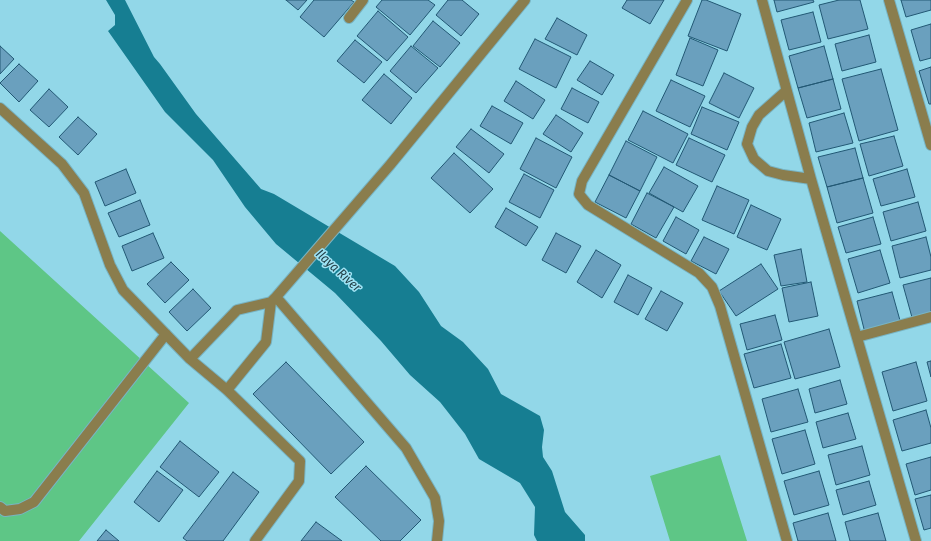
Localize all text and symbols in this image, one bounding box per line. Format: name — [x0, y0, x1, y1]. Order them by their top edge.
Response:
water label: Ilaya River — [312, 247, 364, 295]

